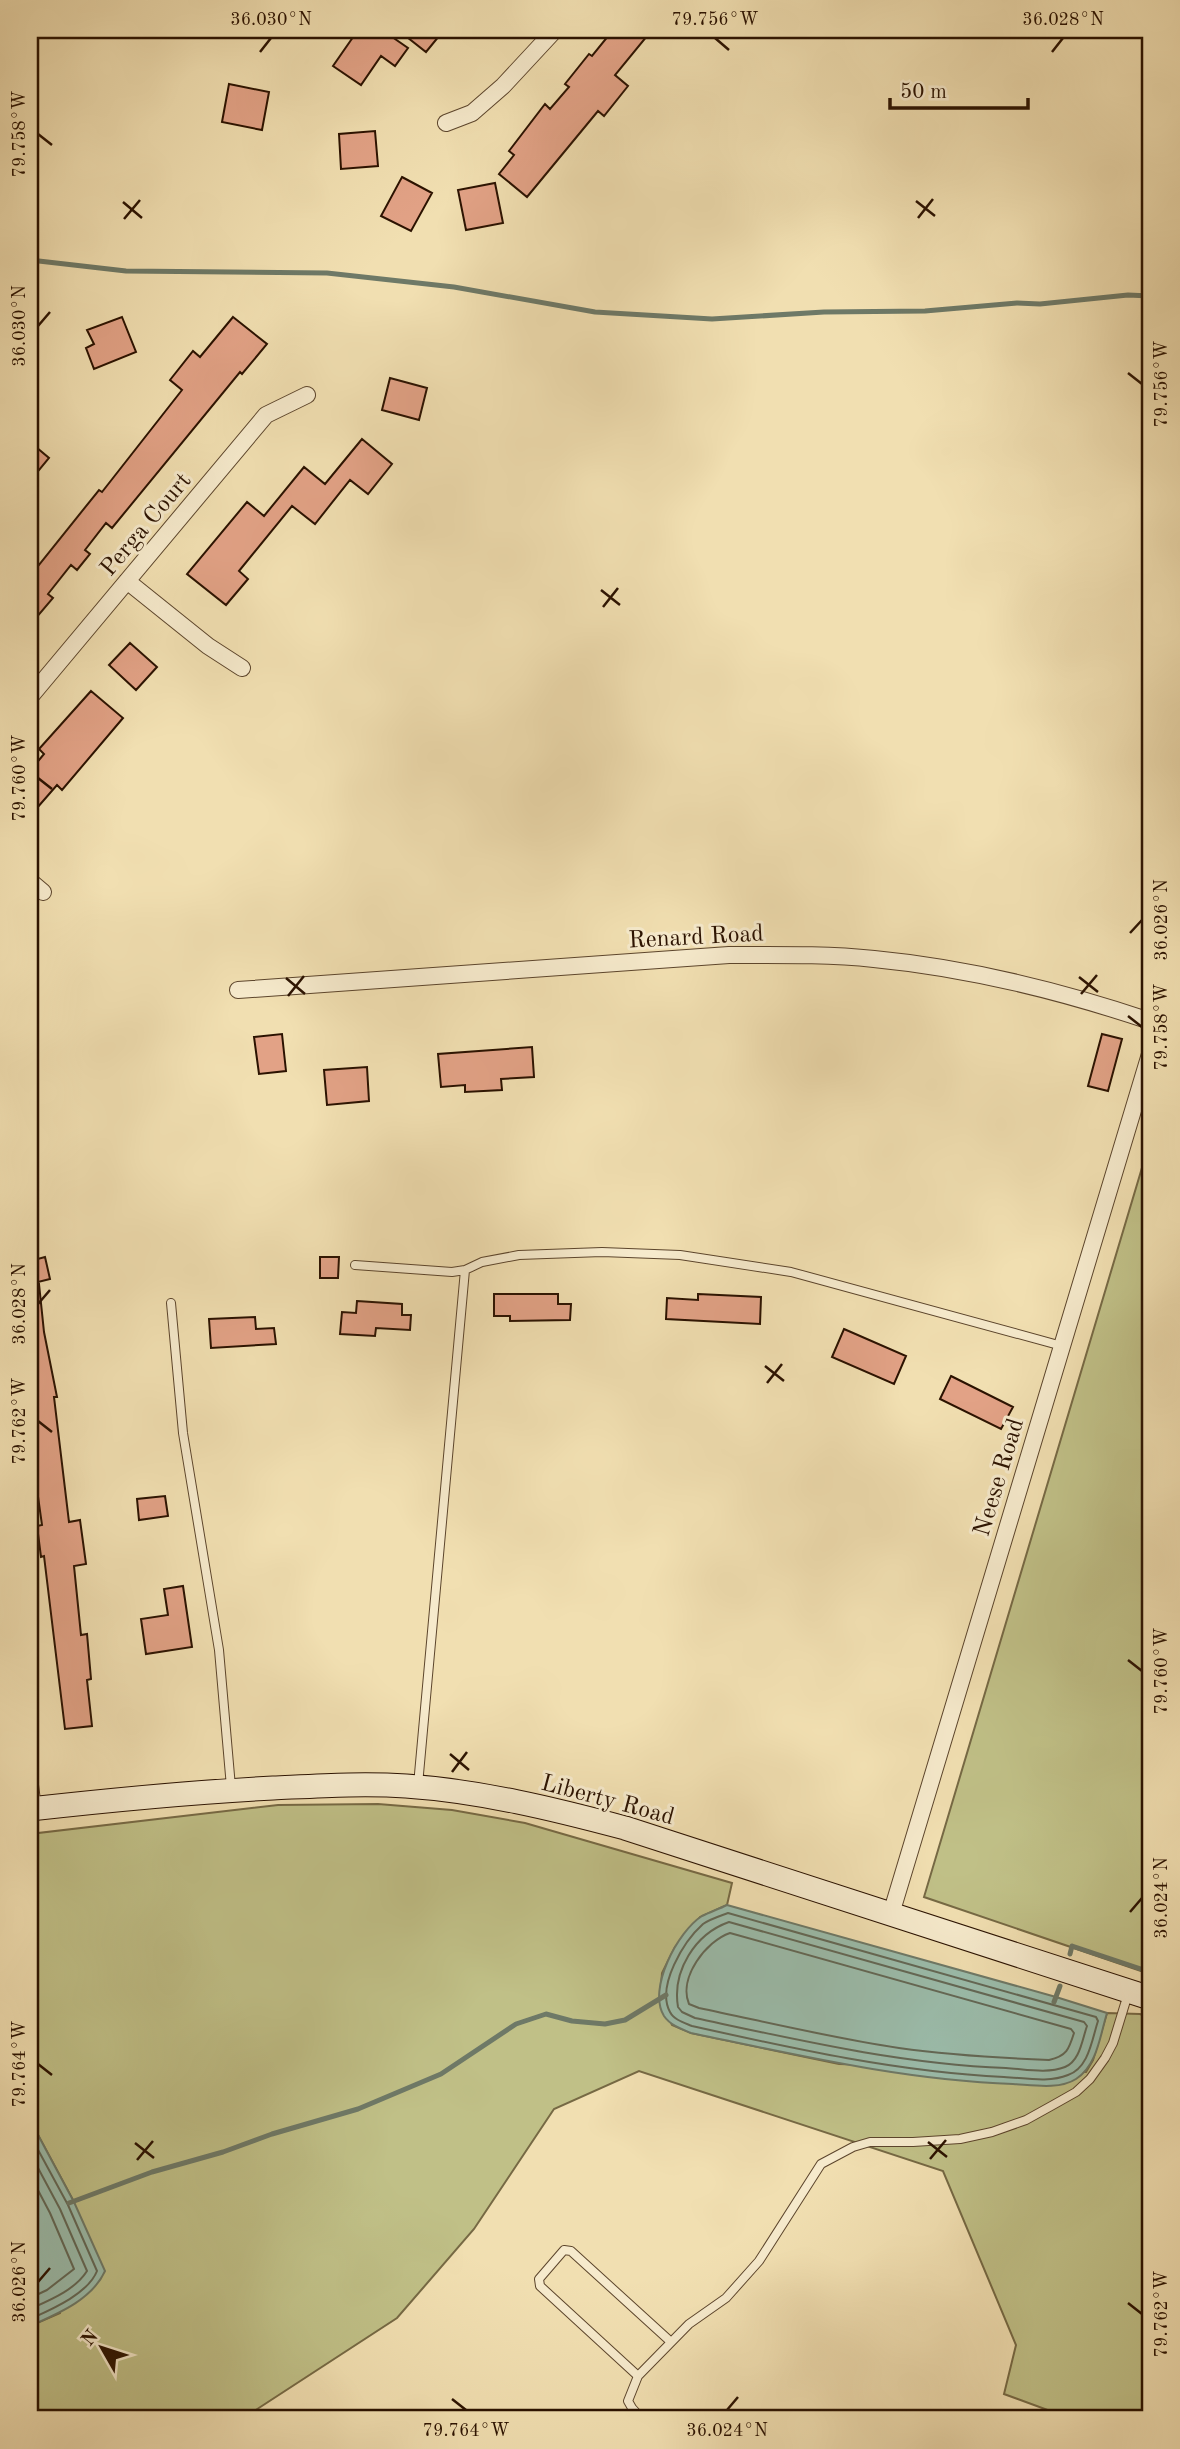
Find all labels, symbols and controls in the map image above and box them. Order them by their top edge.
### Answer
text: 36.030°N [230,11,312,29]
text: 79.756°W [672,11,758,29]
text: 36.028°N [1022,11,1104,29]
scale bar [890,66,1028,110]
text: 50 m [900,82,947,103]
text: 79.758°W [11,91,29,177]
text: 36.030°N [11,285,29,367]
text: 79.756°W [1153,341,1171,427]
street label: Perga Court [97,469,196,581]
text: 79.760°W [11,735,29,821]
text: 36.026°N [1153,879,1171,961]
street label: Renard Road [628,922,764,954]
text: 79.758°W [1153,984,1171,1070]
text: 36.028°N [11,1263,29,1345]
text: 79.762°W [11,1378,29,1464]
street label: Neese Road [971,1416,1029,1540]
text: 79.760°W [1153,1628,1171,1714]
street label: Liberty Road [538,1772,677,1830]
text: 36.024°N [1153,1857,1171,1939]
text: 79.764°W [11,2021,29,2107]
text: 36.026°N [11,2241,29,2323]
text: 79.762°W [1153,2271,1171,2357]
north arrow [66,2312,136,2382]
text: N [79,2327,103,2350]
text: 79.764°W [423,2422,509,2440]
text: 36.024°N [686,2422,768,2440]

